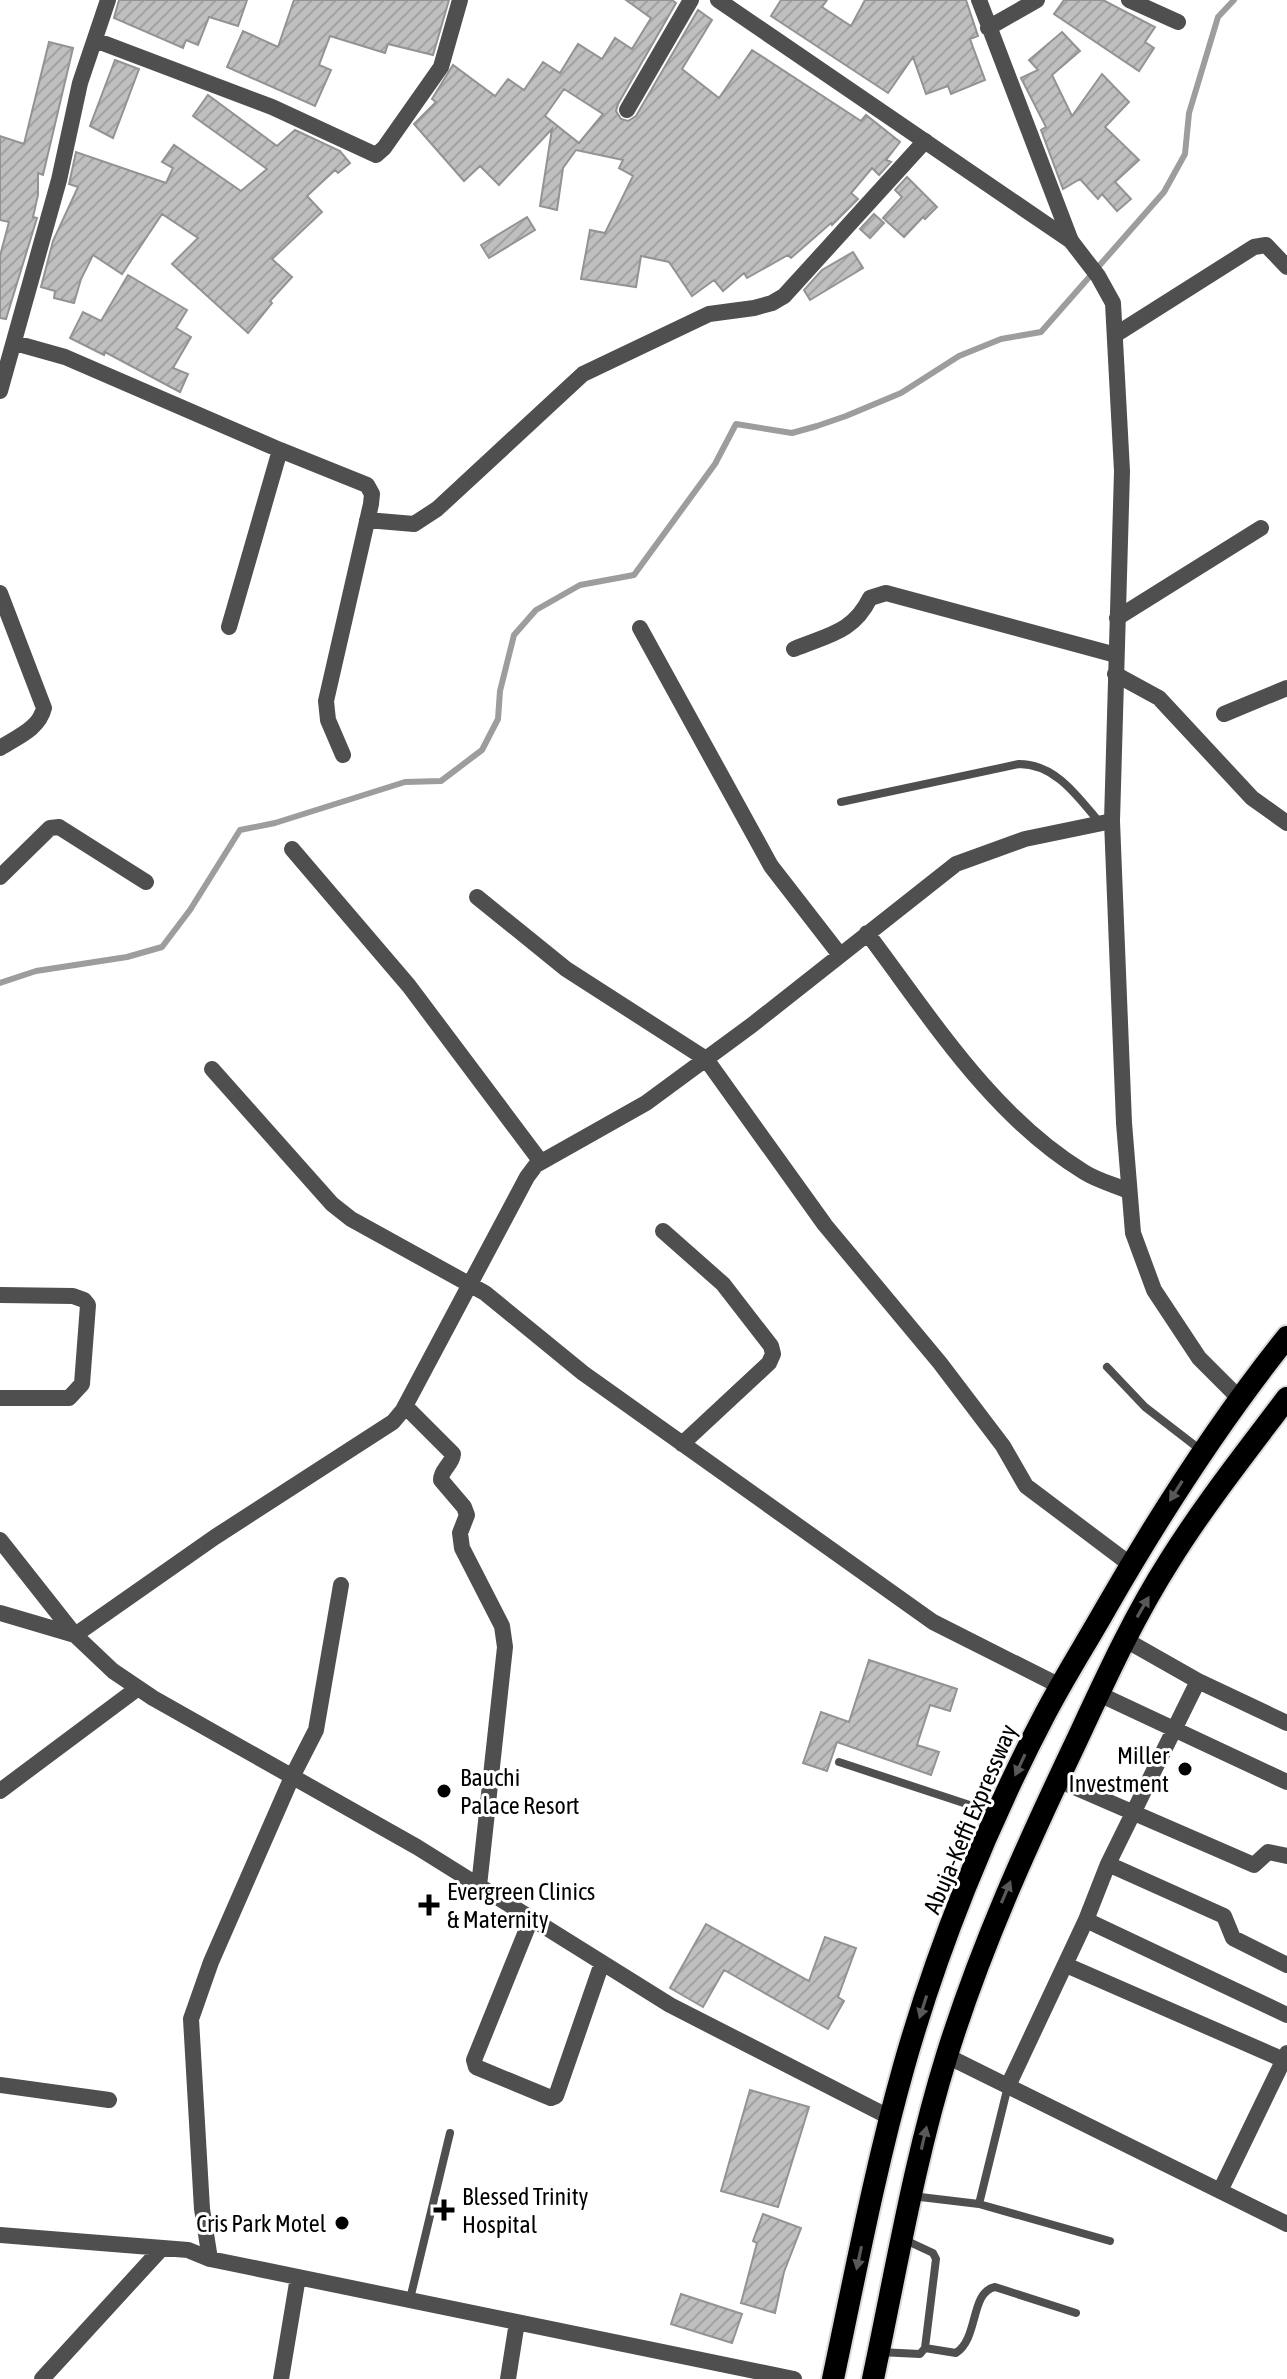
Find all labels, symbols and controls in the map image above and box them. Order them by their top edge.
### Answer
one-way arrow [1169,1480,1183,1502]
one-way arrow [1136,1596,1150,1618]
street label: Abuja-Keffi Expressway [918,1720,1022,1918]
place label: Miller Investment [1069,1742,1170,1797]
one-way arrow [1013,1754,1027,1777]
marker: Miller Investment [1176,1760,1194,1778]
place label: Bauchi Palace Resort [460,1764,580,1819]
marker: Bauchi Palace Resort [435,1782,453,1800]
place label: Evergreen Clinics & Maternity [447,1878,595,1933]
one-way arrow [999,1880,1012,1904]
marker: Evergreen Clinics & Maternity [418,1894,440,1916]
one-way arrow [916,1995,929,2019]
one-way arrow [918,2126,931,2151]
place label: Blessed Trinity Hospital [462,2183,589,2238]
marker: Blessed Trinity Hospital [433,2199,455,2221]
place label: Cris Park Motel [196,2210,327,2237]
marker: Cris Park Motel [333,2214,351,2232]
one-way arrow [852,2246,865,2271]

